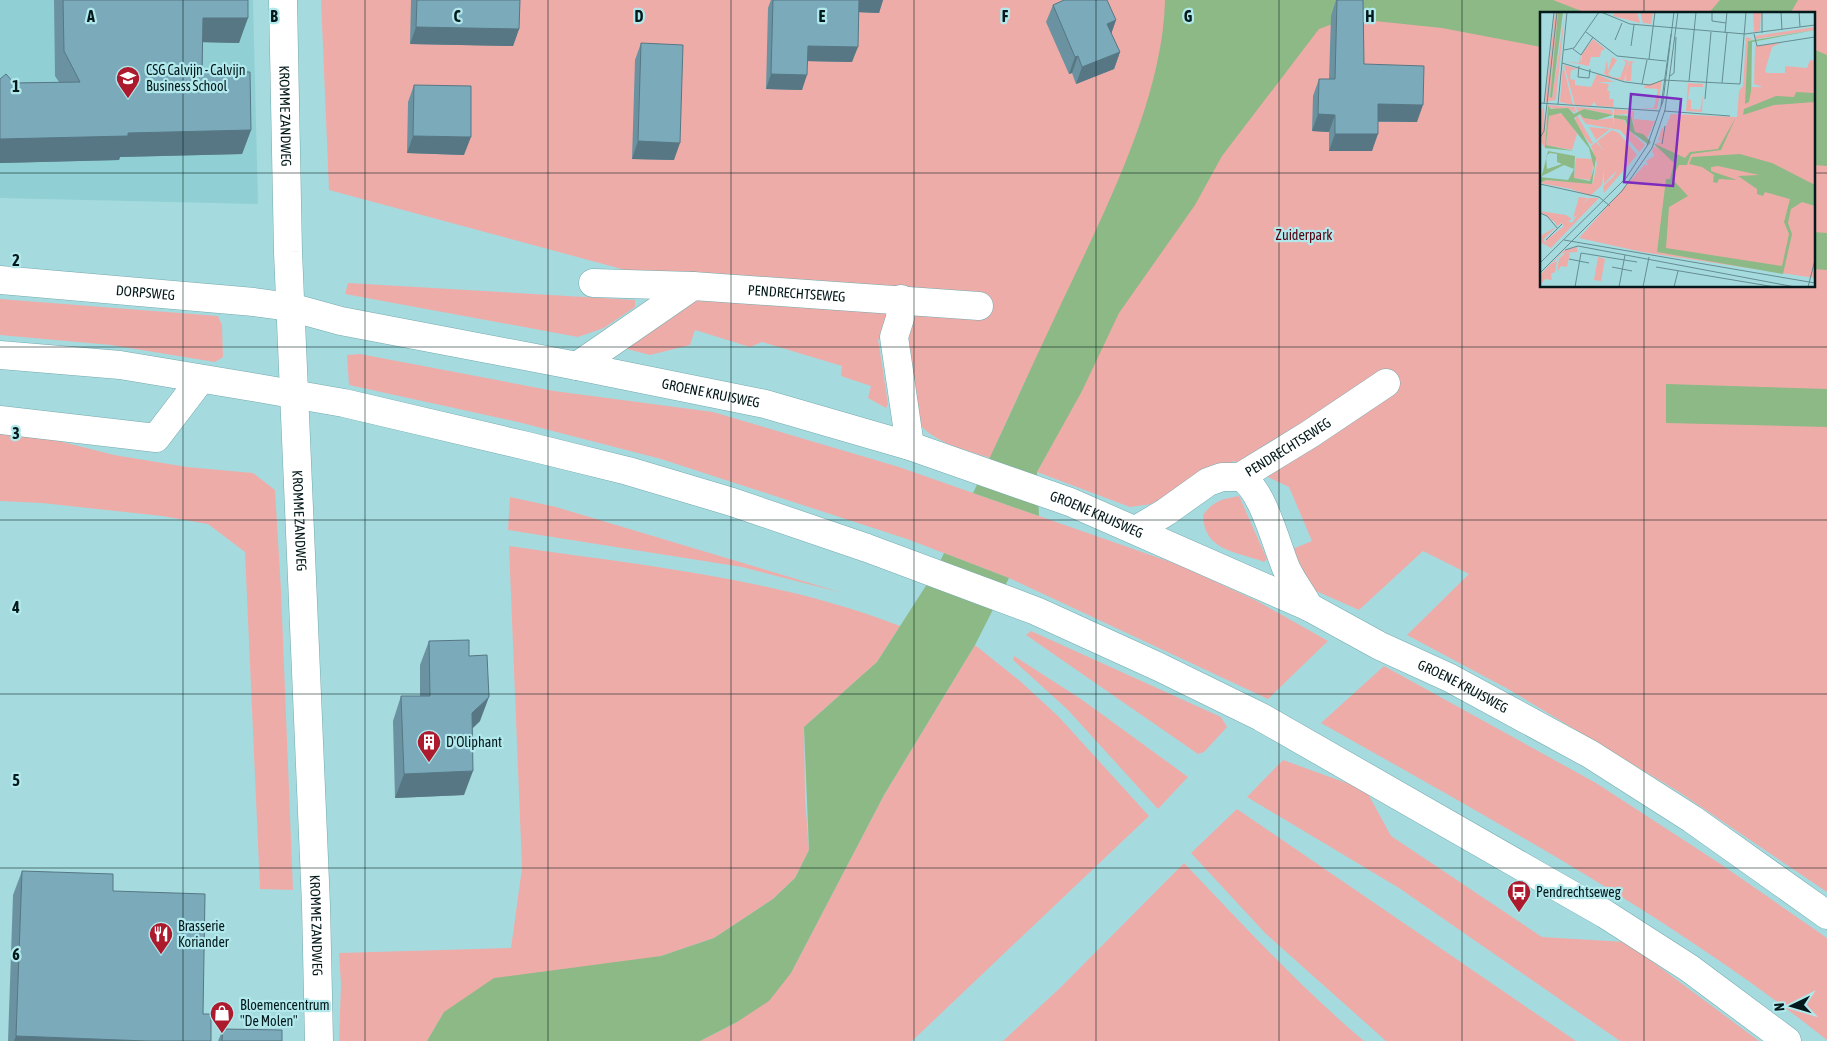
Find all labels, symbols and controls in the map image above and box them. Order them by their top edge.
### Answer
text: A [86,7,95,25]
text: B [270,7,278,25]
text: C [453,7,461,25]
text: D [635,7,644,25]
text: E [819,7,826,25]
text: F [1002,7,1009,25]
text: G [1184,7,1193,25]
text: H [1365,7,1375,25]
inset map [1540,12,1814,288]
place label: CSG Calvijn - Calvijn Business School [146,62,246,94]
school or university icon: CSG Calvijn - Calvijn Business School [115,65,141,99]
street label: KROMME ZANDWEG [276,65,294,167]
text: 1 [12,77,20,95]
park label: Zuiderpark [1276,227,1332,243]
text: 2 [12,251,20,269]
street label: DORPSWEG [115,282,176,303]
street label: PENDRECHTSEWEG [747,282,846,305]
street label: GROENE KRUISWEG [660,375,761,411]
street label: PENDRECHTSEWEG [1242,414,1334,480]
text: 3 [12,424,20,442]
street label: KROMME ZANDWEG [289,470,310,572]
street label: GROENE KRUISWEG [1048,488,1146,541]
text: 4 [11,598,20,616]
street label: GROENE KRUISWEG [1415,656,1511,716]
building icon: D'Oliphant [416,729,442,763]
place label: D'Oliphant [446,734,502,750]
text: 5 [12,771,20,789]
street label: KROMME ZANDWEG [307,874,326,976]
bus stop icon: Pendrechtseweg [1506,879,1532,913]
place label: Pendrechtseweg [1536,884,1621,900]
place label: Brasserie Koriander [178,918,230,950]
restaurant icon: Brasserie Koriander [148,921,174,955]
text: 6 [12,945,20,963]
north arrow [1767,981,1817,1031]
place label: Bloemencentrum "De Molen" [240,997,330,1029]
shop icon: Bloemencentrum "De Molen" [209,1000,235,1034]
text: N [1771,1002,1787,1012]

